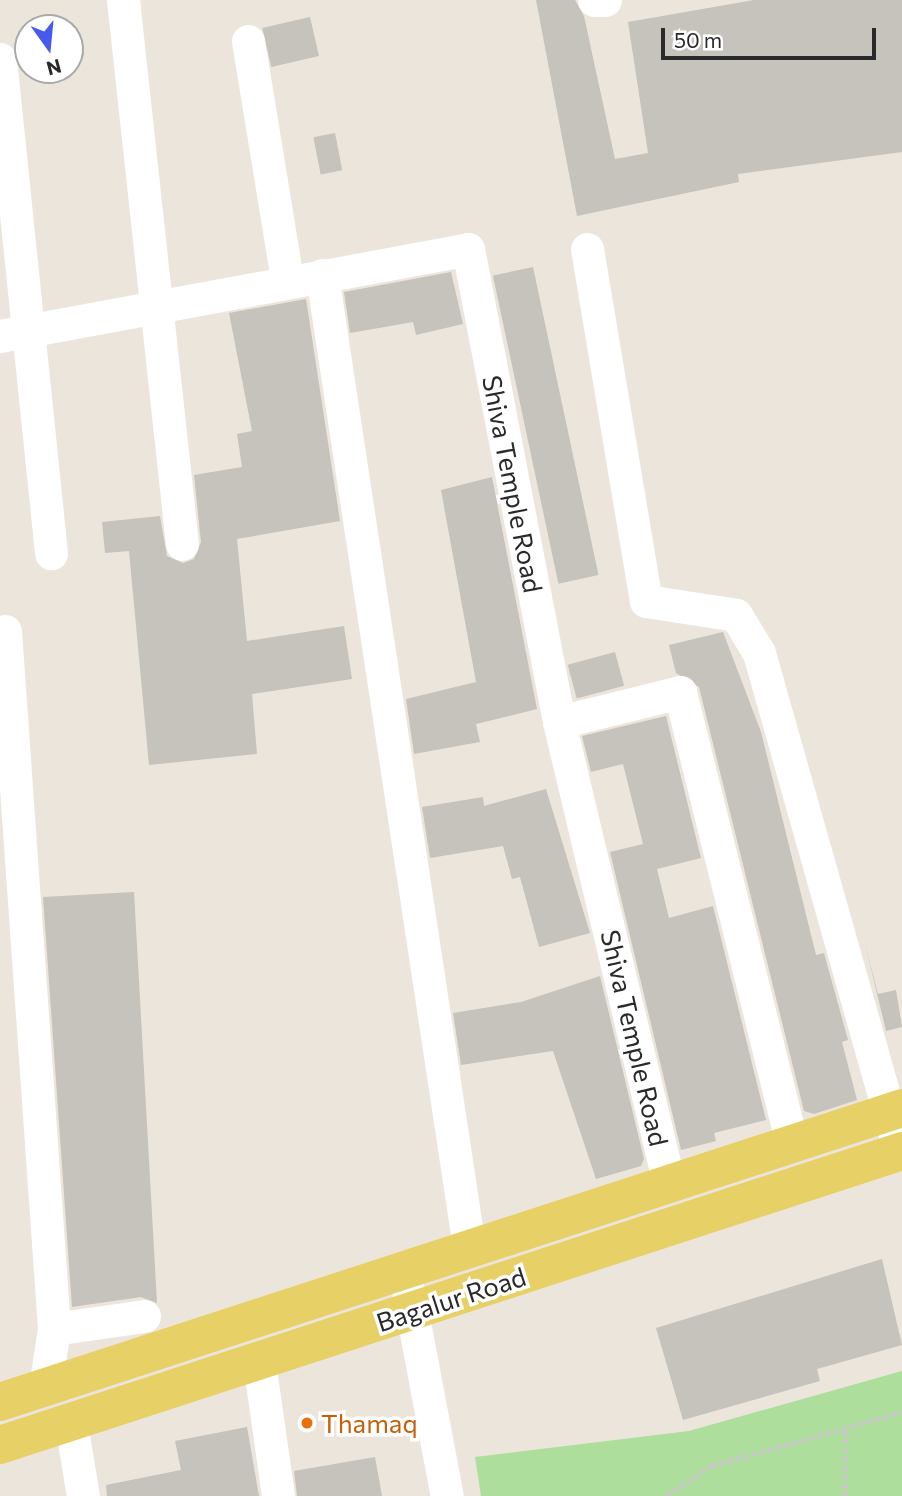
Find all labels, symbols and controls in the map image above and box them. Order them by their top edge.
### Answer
north arrow [14,14,84,84]
scale bar [664,14,879,58]
text: 50 m [674,27,722,52]
text: N [44,55,64,81]
street label: Shiva Temple Road [477,373,549,595]
street label: Shiva Temple Road [595,927,675,1149]
street label: Bagalur Road [372,1260,530,1338]
place label: Thamaq [321,1407,418,1439]
marker: Thamaq [299,1415,315,1431]

